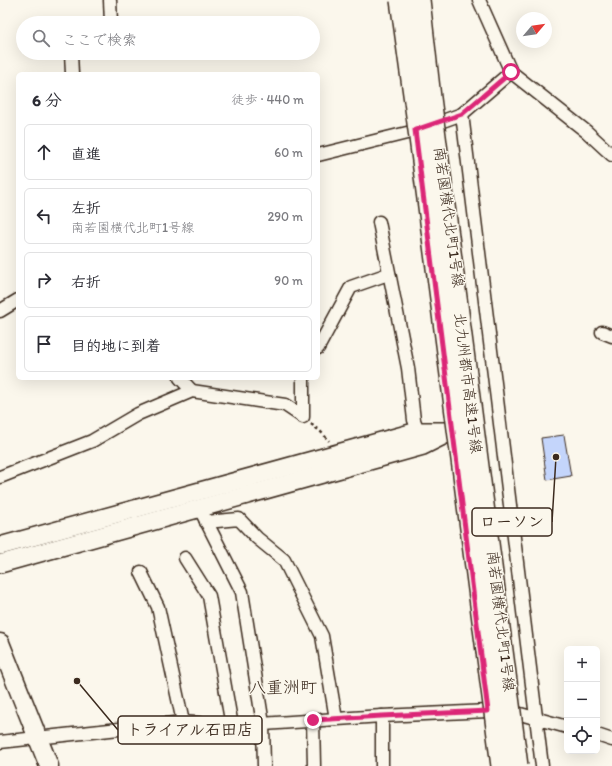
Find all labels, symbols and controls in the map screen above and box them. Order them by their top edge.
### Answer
north arrow [516,12,552,48]
search box [16,16,320,60]
icon: search [30,27,52,49]
text: ここで検索 [62,31,137,49]
route start [502,63,520,81]
text: 6 分 [32,90,62,110]
text: 徒歩 · 440 m [232,92,304,107]
icon: ahead [33,141,55,163]
text: 直進 [71,145,101,163]
text: 60 m [274,145,303,160]
street label: 南若園横代北町1号線 [430,145,468,289]
text: 左折 [71,199,101,217]
icon: left [33,205,55,227]
text: 290 m [267,209,303,224]
text: 南若園横代北町1号線 [71,220,194,235]
icon: right [33,269,55,291]
text: 右折 [71,273,101,291]
text: 90 m [274,273,303,288]
street label: 北九州都市高速1号線 [450,311,486,455]
icon: arrive [33,333,55,355]
text: 目的地に到着 [71,337,161,355]
callout: ローソン [472,508,552,536]
text: ローソン [480,512,544,531]
street label: 南若園横代北町1号線 [483,549,519,693]
map controls [564,646,600,754]
button: + [564,646,600,682]
district label: 八重洲町 [249,677,317,697]
button: − [564,682,600,718]
route end [304,711,322,729]
callout: トライアル石田店 [118,716,262,744]
button: locate [564,718,600,754]
text: トライアル石田店 [127,720,253,739]

